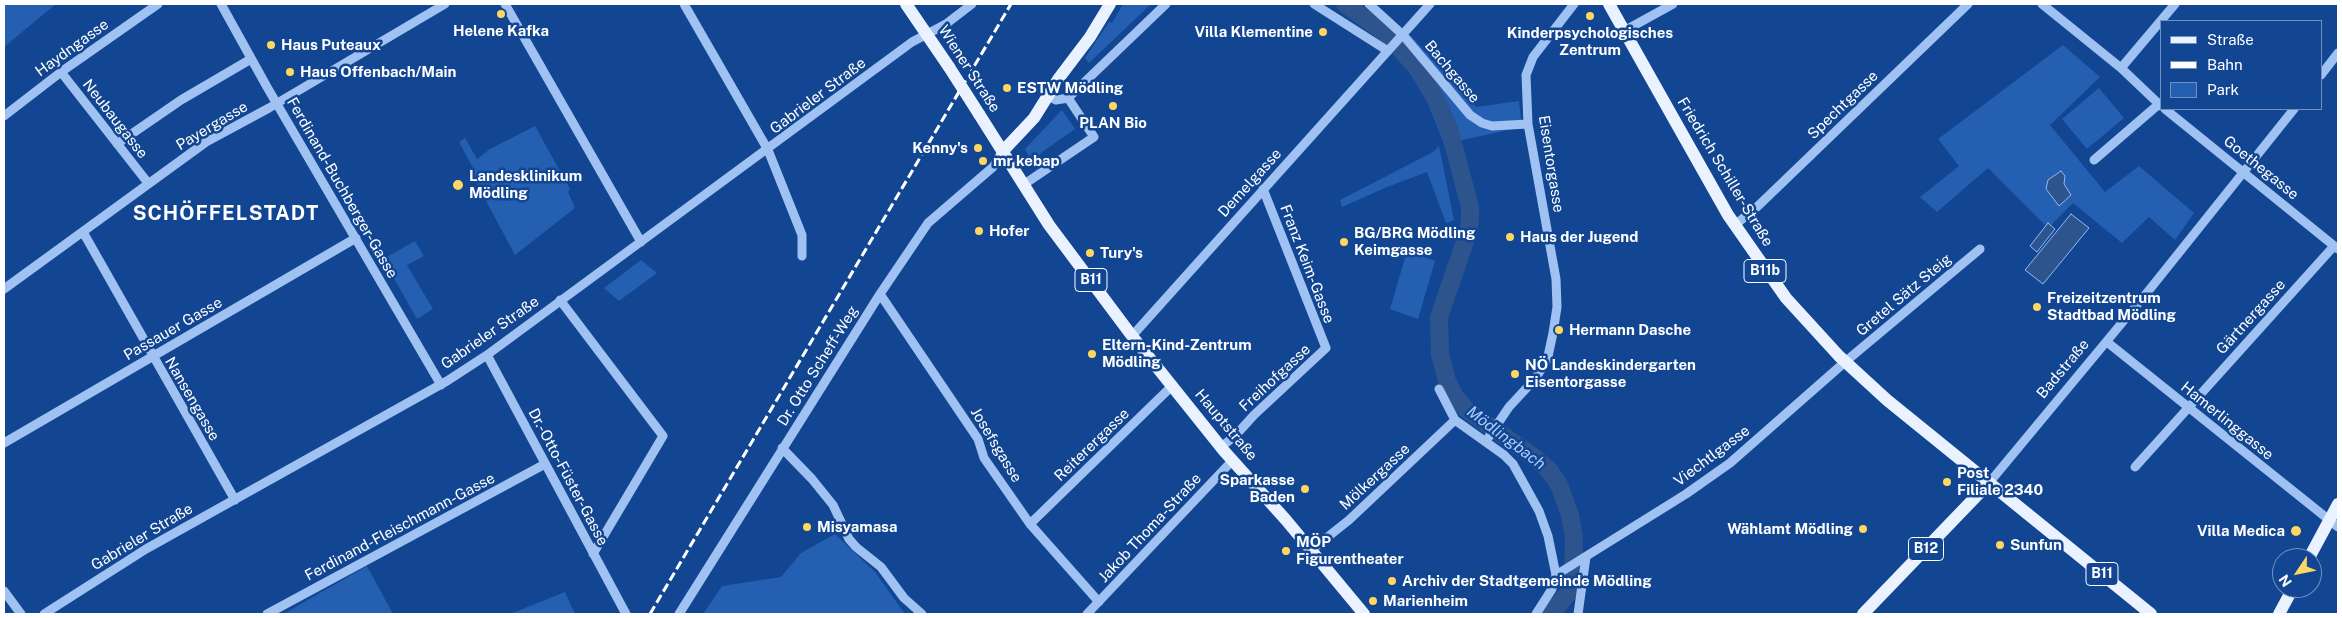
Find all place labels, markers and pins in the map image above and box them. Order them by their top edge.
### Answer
marker: Helene Kafka [495,8,507,20]
marker: Kinderpsychologisches Zentrum [1584,10,1596,22]
place label: Helene Kafka [453,22,549,40]
place label: Villa Klementine [1195,23,1313,41]
place label: Kinderpsychologisches Zentrum [1507,24,1673,59]
marker: Villa Klementine [1317,26,1329,38]
place label: Haus Puteaux [281,36,381,54]
marker: Haus Puteaux [265,39,277,51]
place label: Haus Offenbach/Main [300,63,456,81]
marker: Haus Offenbach/Main [284,66,296,78]
place label: ESTW Mödling [1017,79,1123,97]
marker: ESTW Mödling [1001,82,1013,94]
marker: PLAN Bio [1107,100,1119,112]
place label: PLAN Bio [1079,114,1147,132]
place label: Kenny's [912,139,968,157]
marker: Kenny's [972,142,984,154]
place label: mr kebap [993,152,1060,170]
marker: mr kebap [977,155,989,167]
place label: Landesklinikum Mödling [469,167,582,202]
marker: Landesklinikum Mödling [451,178,465,192]
place label: Hofer [989,222,1029,240]
place label: BG/BRG Mödling Keimgasse [1354,224,1475,259]
marker: Hofer [973,225,985,237]
place label: Haus der Jugend [1520,228,1638,246]
marker: Haus der Jugend [1504,231,1516,243]
marker: BG/BRG Mödling Keimgasse [1338,236,1350,248]
place label: Tury's [1100,244,1143,262]
marker: Tury's [1084,247,1096,259]
place label: Freizeitzentrum Stadtbad Mödling [2047,289,2176,324]
marker: Freizeitzentrum Stadtbad Mödling [2031,301,2043,313]
place label: Hermann Dasche [1569,321,1691,339]
marker: Hermann Dasche [1553,324,1565,336]
place label: Eltern-Kind-Zentrum Mödling [1102,336,1252,371]
marker: Eltern-Kind-Zentrum Mödling [1086,348,1098,360]
place label: NÖ Landeskindergarten Eisentorgasse [1525,356,1696,391]
marker: NÖ Landeskindergarten Eisentorgasse [1509,368,1521,380]
place label: Post Filiale 2340 [1957,464,2043,499]
place label: Sparkasse Baden [1220,471,1295,506]
marker: Post Filiale 2340 [1941,476,1953,488]
marker: Sparkasse Baden [1299,483,1311,495]
place label: Misyamasa [817,518,898,536]
place label: Wählamt Mödling [1727,520,1853,538]
marker: Misyamasa [801,521,813,533]
place label: Villa Medica [2197,522,2285,540]
marker: Wählamt Mödling [1857,523,1869,535]
marker: Villa Medica [2289,524,2303,538]
place label: MÖP Figurentheater [1296,533,1404,568]
place label: Sunfun [2010,536,2062,554]
marker: Sunfun [1994,539,2006,551]
marker: MÖP Figurentheater [1280,545,1292,557]
place label: Archiv der Stadtgemeinde Mödling [1402,572,1652,590]
marker: Archiv der Stadtgemeinde Mödling [1386,575,1398,587]
place label: Marienheim [1383,592,1468,610]
marker: Marienheim [1367,595,1379,607]

